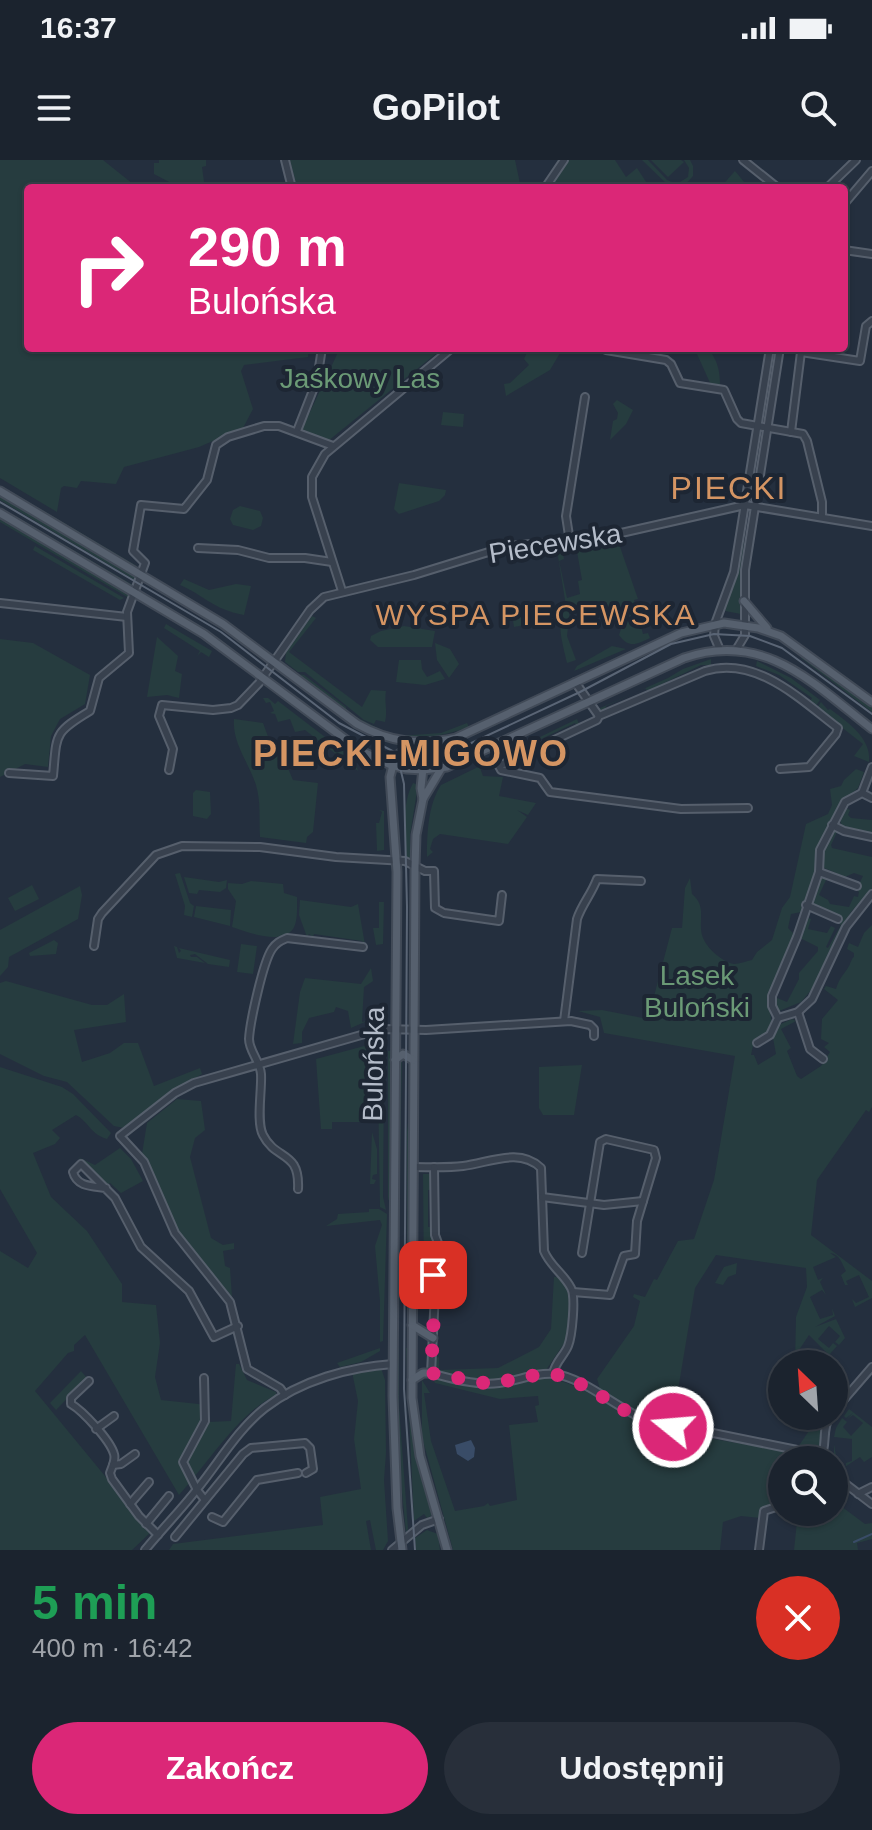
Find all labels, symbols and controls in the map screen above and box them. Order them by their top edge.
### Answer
text: 16:37 [40,11,117,44]
icon: menu [32,86,76,130]
icon: search [796,86,840,130]
text: GoPilot [372,87,500,128]
text: 290 m [188,215,347,278]
icon: right [56,216,160,320]
text: Bulońska [188,281,336,322]
park label: Jaśkowy Las [280,363,440,394]
district label: PIECKI [671,470,787,506]
street label: Piecewska [487,518,624,569]
district label: WYSPA PIECEWSKA [375,598,697,631]
district label: PIECKI-MIGOWO [253,733,569,774]
park label: Lasek Buloński [644,960,750,1023]
street label: Bulońska [357,1006,390,1122]
pin [399,1241,467,1309]
icon: arrive [411,1253,455,1297]
north arrow [768,1350,848,1430]
map controls [768,1350,848,1526]
position arrow [631,1385,715,1469]
button: search [768,1446,848,1526]
text: 5 min [32,1576,157,1629]
button: close [756,1576,840,1660]
text: 400 m · 16:42 [32,1633,192,1663]
button: Zakończ [32,1722,428,1814]
button: Udostępnij [444,1722,840,1814]

